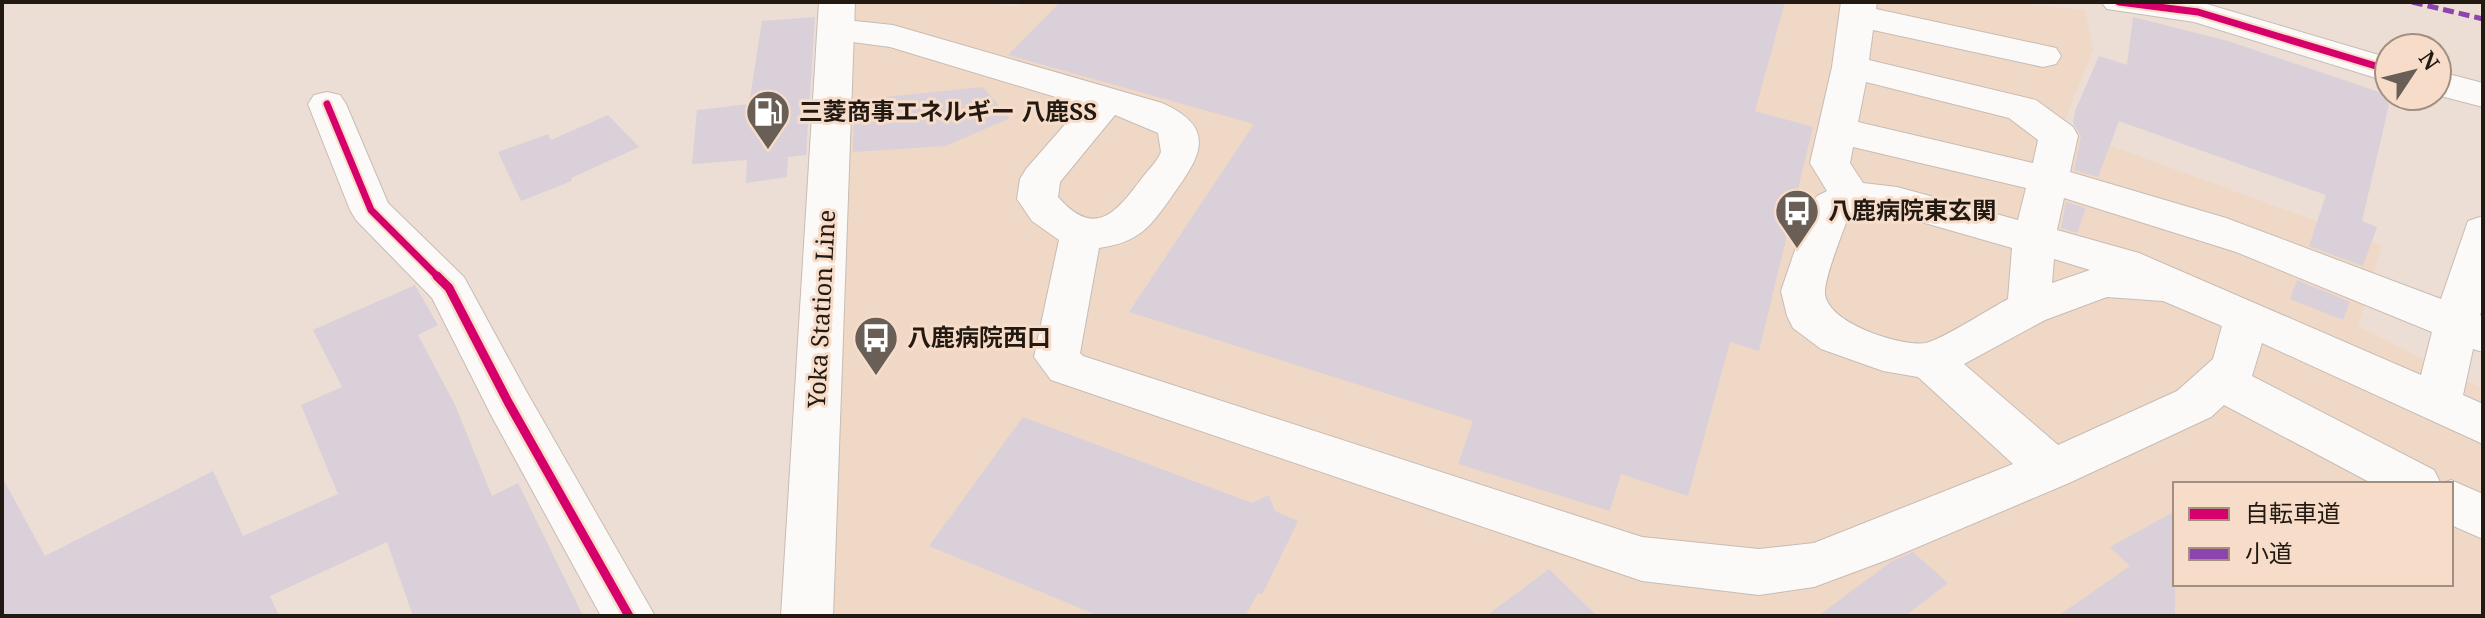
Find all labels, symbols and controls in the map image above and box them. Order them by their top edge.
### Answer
north arrow [2373,32,2453,112]
text: N [2413,44,2447,76]
fuel station icon: 三菱商事エネルギー 八鹿SS [744,88,792,151]
place label: 三菱商事エネルギー 八鹿SS [799,94,1097,127]
bus stop icon: 八鹿病院東玄関 [1773,187,1821,250]
place label: 八鹿病院東玄関 [1828,193,1996,226]
street label: Yoka Station Line [799,209,842,410]
bus stop icon: 八鹿病院西口 [852,314,900,377]
place label: 八鹿病院西口 [907,320,1051,353]
legend [2173,482,2453,586]
text: 自転車道 [2245,496,2341,529]
text: 小道 [2245,536,2293,569]

